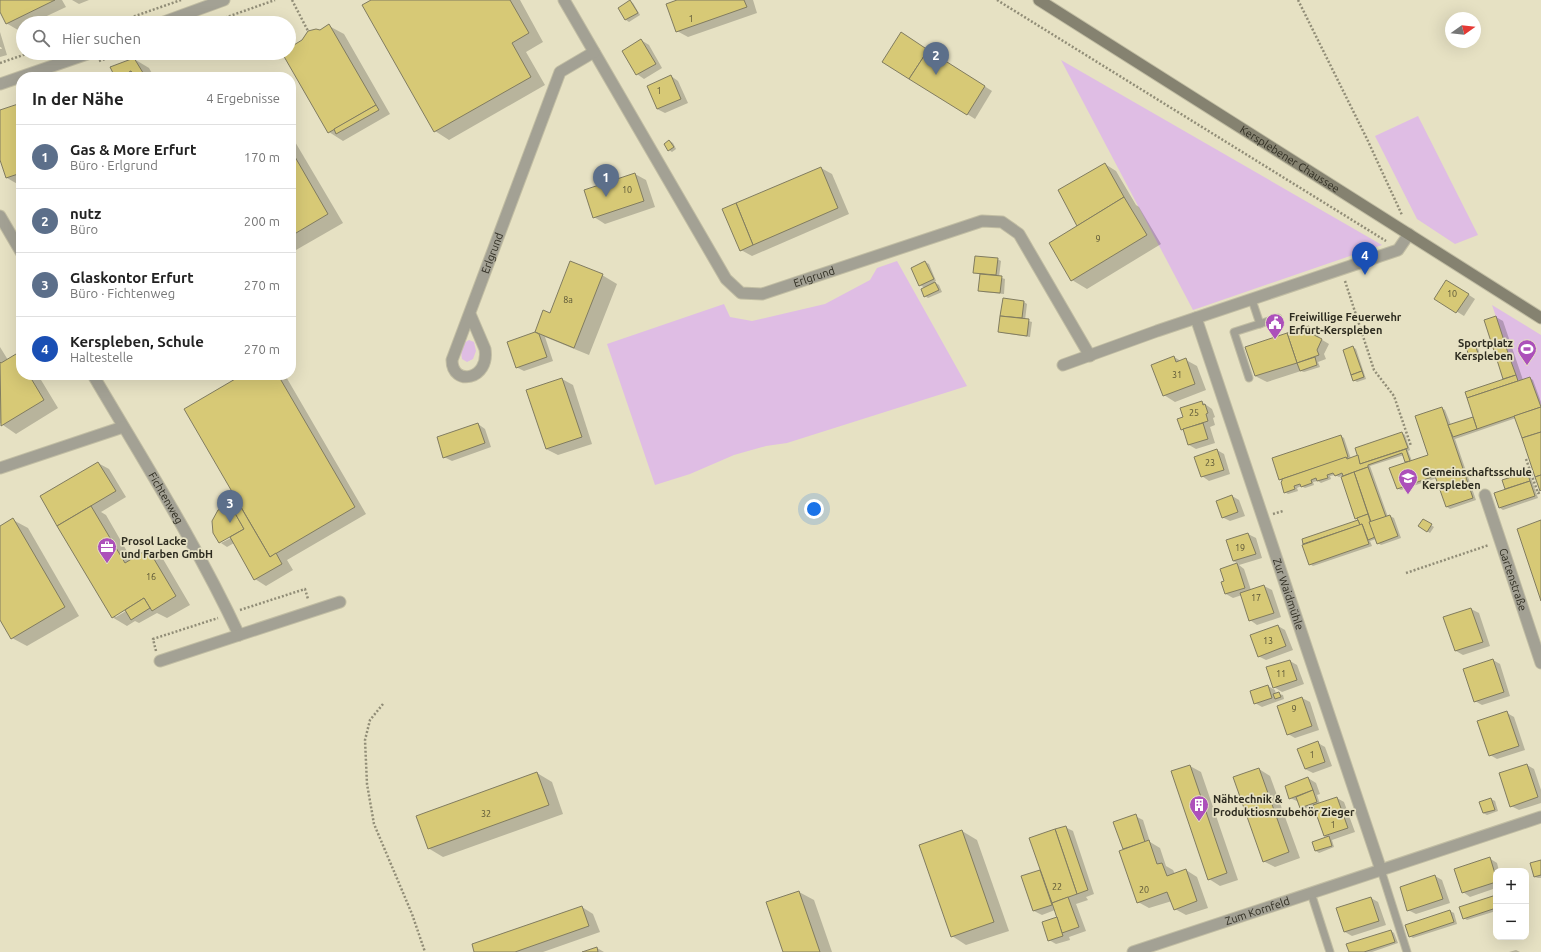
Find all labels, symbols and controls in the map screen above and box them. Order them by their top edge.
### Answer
north arrow [1445,12,1481,48]
house number: 1 [688,14,694,24]
search box [16,16,296,60]
icon: search [30,27,52,49]
text: Hier suchen [62,30,141,47]
pin: 2 [923,42,949,75]
house number: 1 [656,86,662,96]
text: In der Nähe [32,89,124,108]
text: 4 Ergebnisse [206,91,280,105]
street label: Kersplebener Chaussee [1238,123,1342,195]
text: Gas & More Erfurt [70,141,196,158]
text: 1 [41,150,49,164]
text: 170 m [244,150,280,164]
text: Büro · Erlgrund [70,158,158,172]
pin: 1 [593,164,619,197]
house number: 10 [622,185,632,195]
text: nutz [70,205,101,222]
text: 2 [41,214,49,228]
text: 200 m [244,214,280,228]
text: Büro [70,222,98,236]
street label: Erlgrund [479,231,505,275]
house number: 9 [1095,234,1101,244]
pin: 4 [1352,242,1378,275]
street label: Erlgrund [792,264,836,289]
text: Glaskontor Erfurt [70,269,194,286]
text: 3 [41,278,49,292]
text: 270 m [244,278,280,292]
text: Büro · Fichtenweg [70,286,175,300]
house number: 10 [1447,289,1457,299]
house number: 8a [563,295,573,305]
place label: Freiwillige Feuerwehr Erfurt-Kerspleben [1289,311,1402,336]
public building icon: Freiwillige Feuerwehr Erfurt-Kerspleben [1264,312,1286,340]
text: Kerspleben, Schule [70,333,204,350]
place label: Sportplatz Kerspleben [1454,337,1514,362]
sports icon: Sportplatz Kerspleben [1516,338,1538,366]
text: 4 [41,342,49,356]
text: 270 m [244,342,280,356]
text: Haltestelle [70,350,133,364]
house number: 31 [1172,370,1182,380]
house number: 25 [1189,408,1199,418]
house number: 23 [1205,458,1215,468]
place label: Gemeinschaftsschule Kerspleben [1422,466,1532,491]
school or university icon: Gemeinschaftsschule Kerspleben [1397,467,1419,495]
street label: Fichtenweg [146,470,186,526]
pin: 3 [217,490,243,523]
your location [804,499,824,519]
place label: Prosol Lacke und Farben GmbH [121,535,213,560]
office icon: Prosol Lacke und Farben GmbH [96,536,118,564]
house number: 19 [1235,543,1245,553]
street label: Gartenstraße [1497,546,1529,612]
street label: Zur Waidmühle [1271,556,1306,631]
house number: 16 [146,572,156,582]
house number: 17 [1251,593,1261,603]
house number: 13 [1263,636,1273,646]
house number: 11 [1276,669,1286,679]
house number: 9 [1291,704,1297,714]
house number: 1 [1309,750,1315,760]
place label: Nähtechnik & Produktiosnzubehör Zieger [1213,793,1355,818]
building icon: Nähtechnik & Produktiosnzubehör Zieger [1188,794,1210,822]
house number: 32 [481,809,491,819]
house number: 1 [1330,820,1336,830]
map controls [1493,868,1529,940]
button: + [1493,868,1529,904]
house number: 22 [1052,882,1062,892]
house number: 20 [1139,885,1149,895]
street label: Zum Kornfeld [1223,895,1291,927]
button: − [1493,904,1529,940]

